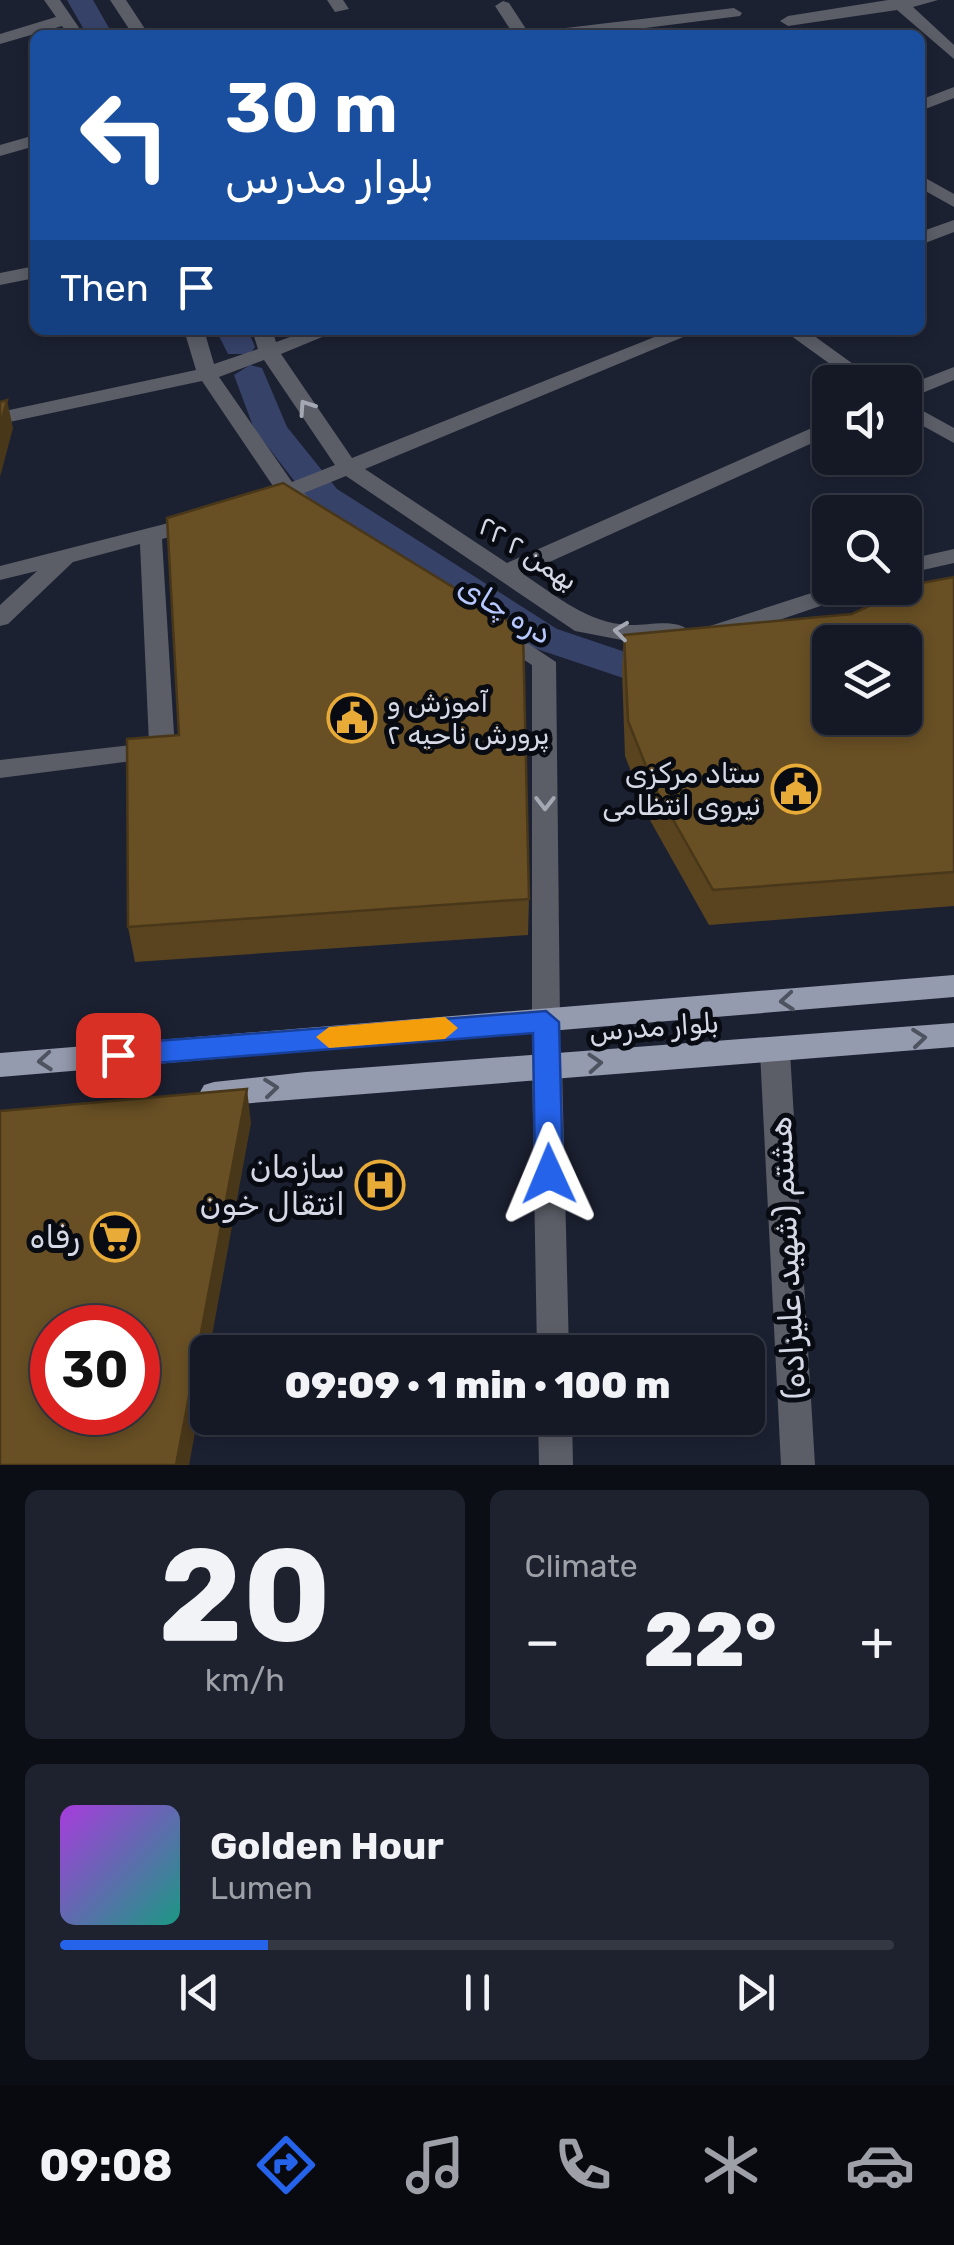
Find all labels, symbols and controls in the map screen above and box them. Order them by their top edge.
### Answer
text: 30 m [225,67,398,150]
icon: left [60,70,190,200]
text: بلوار مدرس [225,151,434,204]
icon: arrive [169,260,224,315]
text: Then [60,265,149,311]
map controls [812,365,922,735]
button: sound [812,365,922,475]
one-way arrow [300,400,318,419]
button: search [812,495,922,605]
street label: ۲۲ بهمن ۲ [472,509,584,597]
water label: دره چای [452,568,558,652]
one-way arrow [613,621,629,642]
button: layers [812,625,922,735]
place label: آموزش و پرورش ناحیه ۲ [387,686,549,753]
public building icon: آموزش و پرورش ناحیه ۲ [326,692,378,744]
place label: ستاد مرکزی نیروی انتظامی [602,757,761,822]
public building icon: ستاد مرکزی نیروی انتظامی [770,763,822,815]
one-way arrow [534,796,556,811]
one-way arrow [779,989,795,1011]
street label: بلوار مدرس [588,1006,720,1048]
pin [76,1013,161,1098]
icon: arrive [91,1028,146,1083]
one-way arrow [911,1028,927,1049]
one-way arrow [36,1049,52,1071]
one-way arrow [587,1053,603,1074]
one-way arrow [263,1078,279,1099]
street label: هشتم (شهید علیزاده) [761,1116,815,1400]
position arrow [497,1122,601,1226]
place label: سازمان انتقال خون [199,1148,345,1223]
hospital icon: سازمان انتقال خون [354,1159,406,1211]
supermarket icon: رفاه [89,1211,141,1263]
place label: رفاه [29,1218,80,1256]
speed limit sign: 30 [30,1305,160,1435]
text: 09:09 · 1 min · 100 m [285,1362,670,1408]
text: 20 [158,1518,331,1673]
text: Climate [525,1547,638,1585]
text: 22° [643,1596,777,1685]
text: − [525,1609,560,1674]
text: + [860,1609,894,1674]
text: km/h [205,1661,285,1699]
text: Golden Hour [210,1823,444,1869]
text: Lumen [210,1869,313,1907]
icon: previous [172,1965,227,2020]
icon: pause [450,1965,505,2020]
icon: next [728,1965,783,2020]
icon: directions [251,2130,321,2200]
icon: music [400,2130,470,2200]
icon: phone [548,2130,618,2200]
icon: climate [696,2130,766,2200]
icon: car [845,2130,915,2200]
text: 09:08 [39,2139,173,2192]

